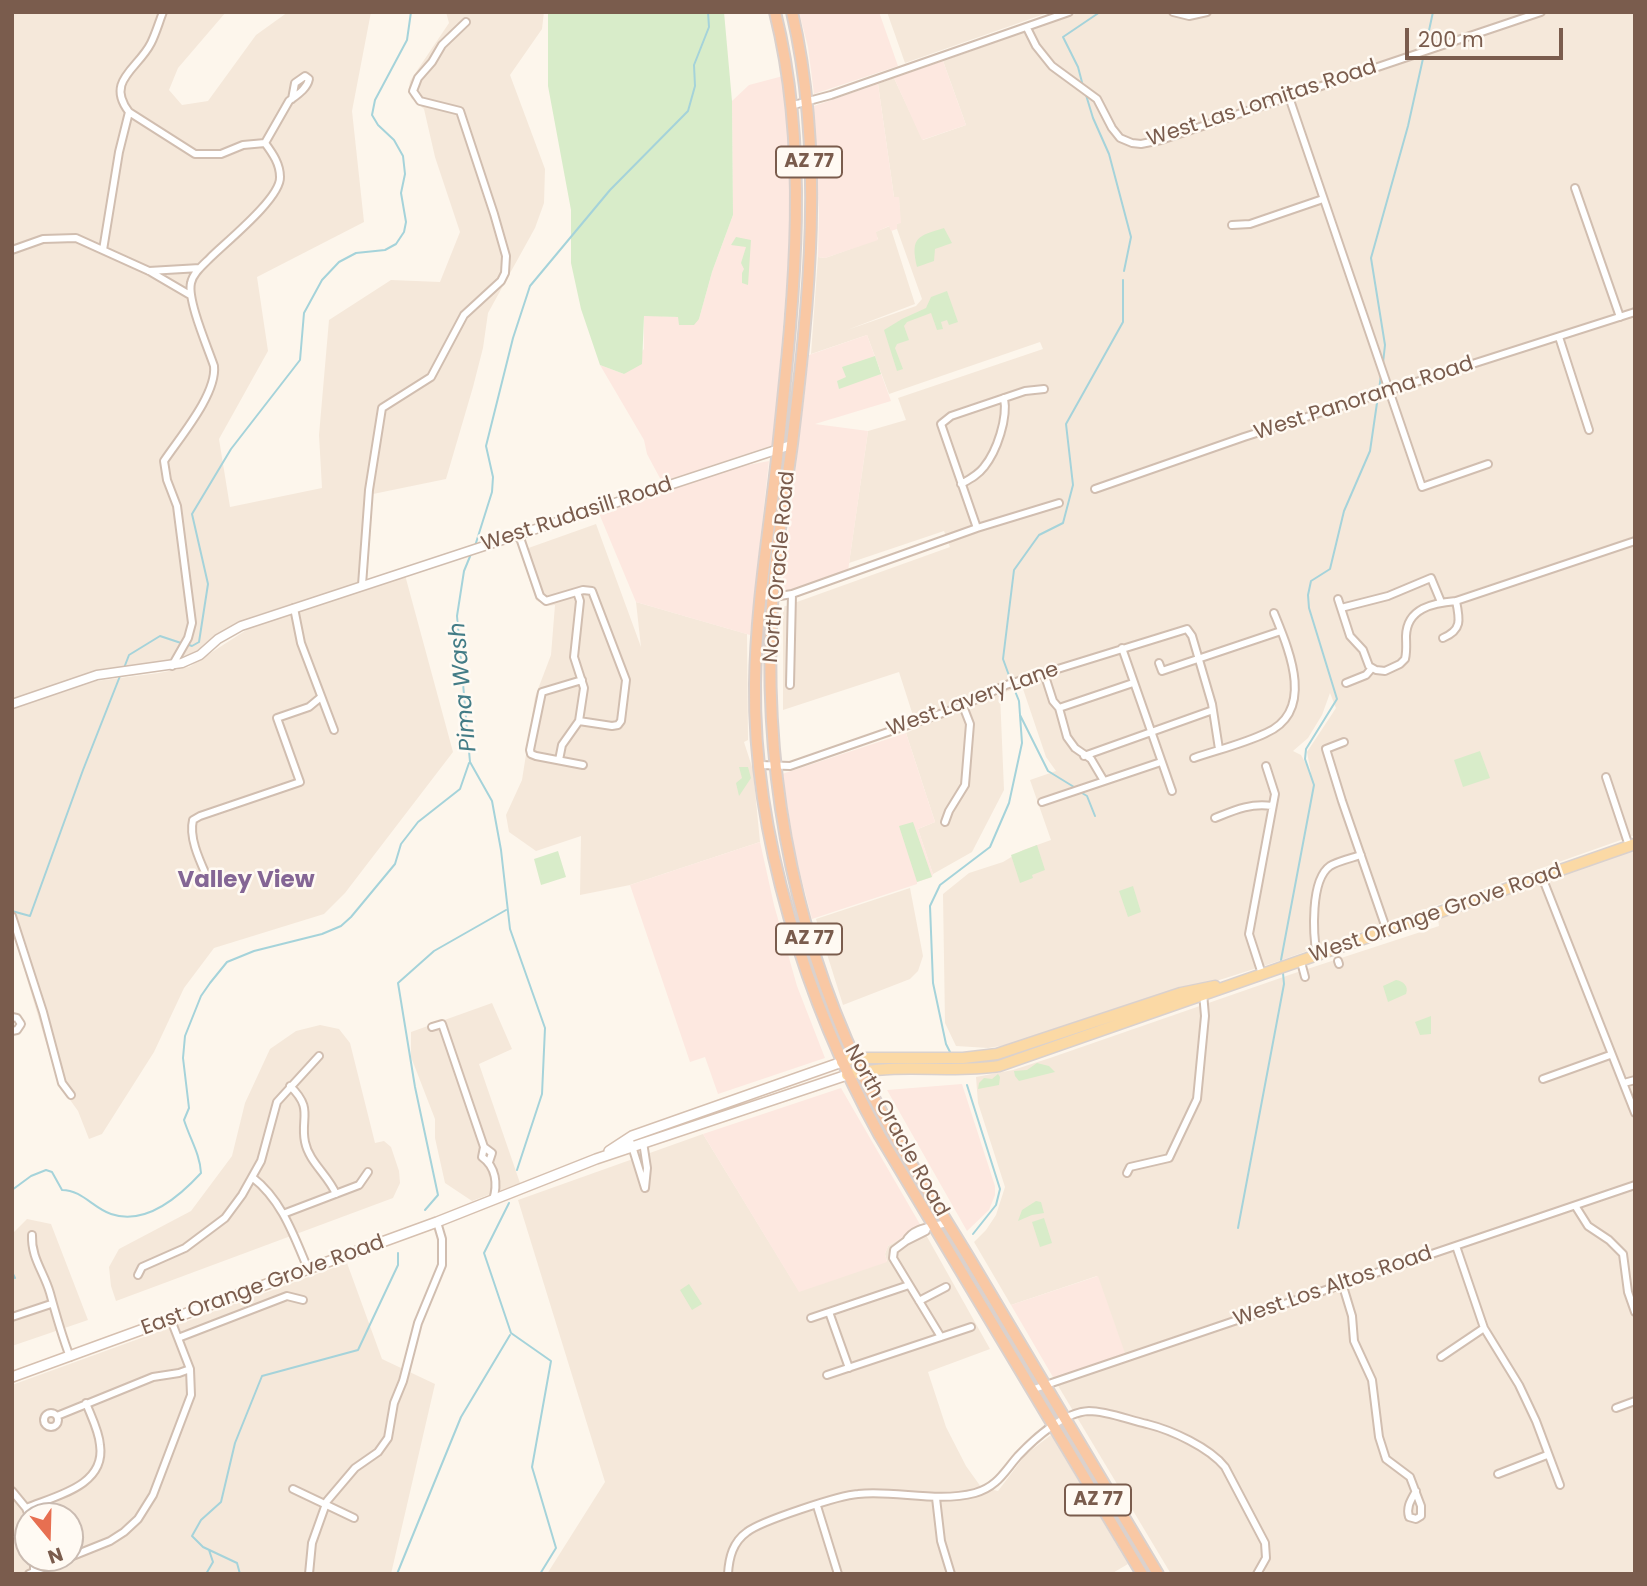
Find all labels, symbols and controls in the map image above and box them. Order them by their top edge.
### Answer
scale bar [1409,14,1566,58]
text: 200 m [1418,25,1484,54]
street label: West Las Lomitas Road [1144,55,1380,153]
road number: AZ 77 [776,146,842,178]
street label: West Panorama Road [1251,352,1477,446]
street label: North Oracle Road [759,470,801,664]
street label: West Rudasill Road [478,472,676,558]
water label: Pima Wash [445,621,483,753]
street label: West Lavery Lane [884,657,1062,743]
street label: West Orange Grove Road [1307,859,1565,969]
district label: Valley View [177,867,315,895]
road number: AZ 77 [776,923,842,954]
street label: North Oracle Road [838,1041,954,1221]
street label: East Orange Grove Road [138,1230,388,1342]
street label: West Los Altos Road [1230,1241,1436,1333]
road number: AZ 77 [1065,1484,1131,1516]
north arrow [14,1502,84,1572]
text: N [44,1540,67,1571]

